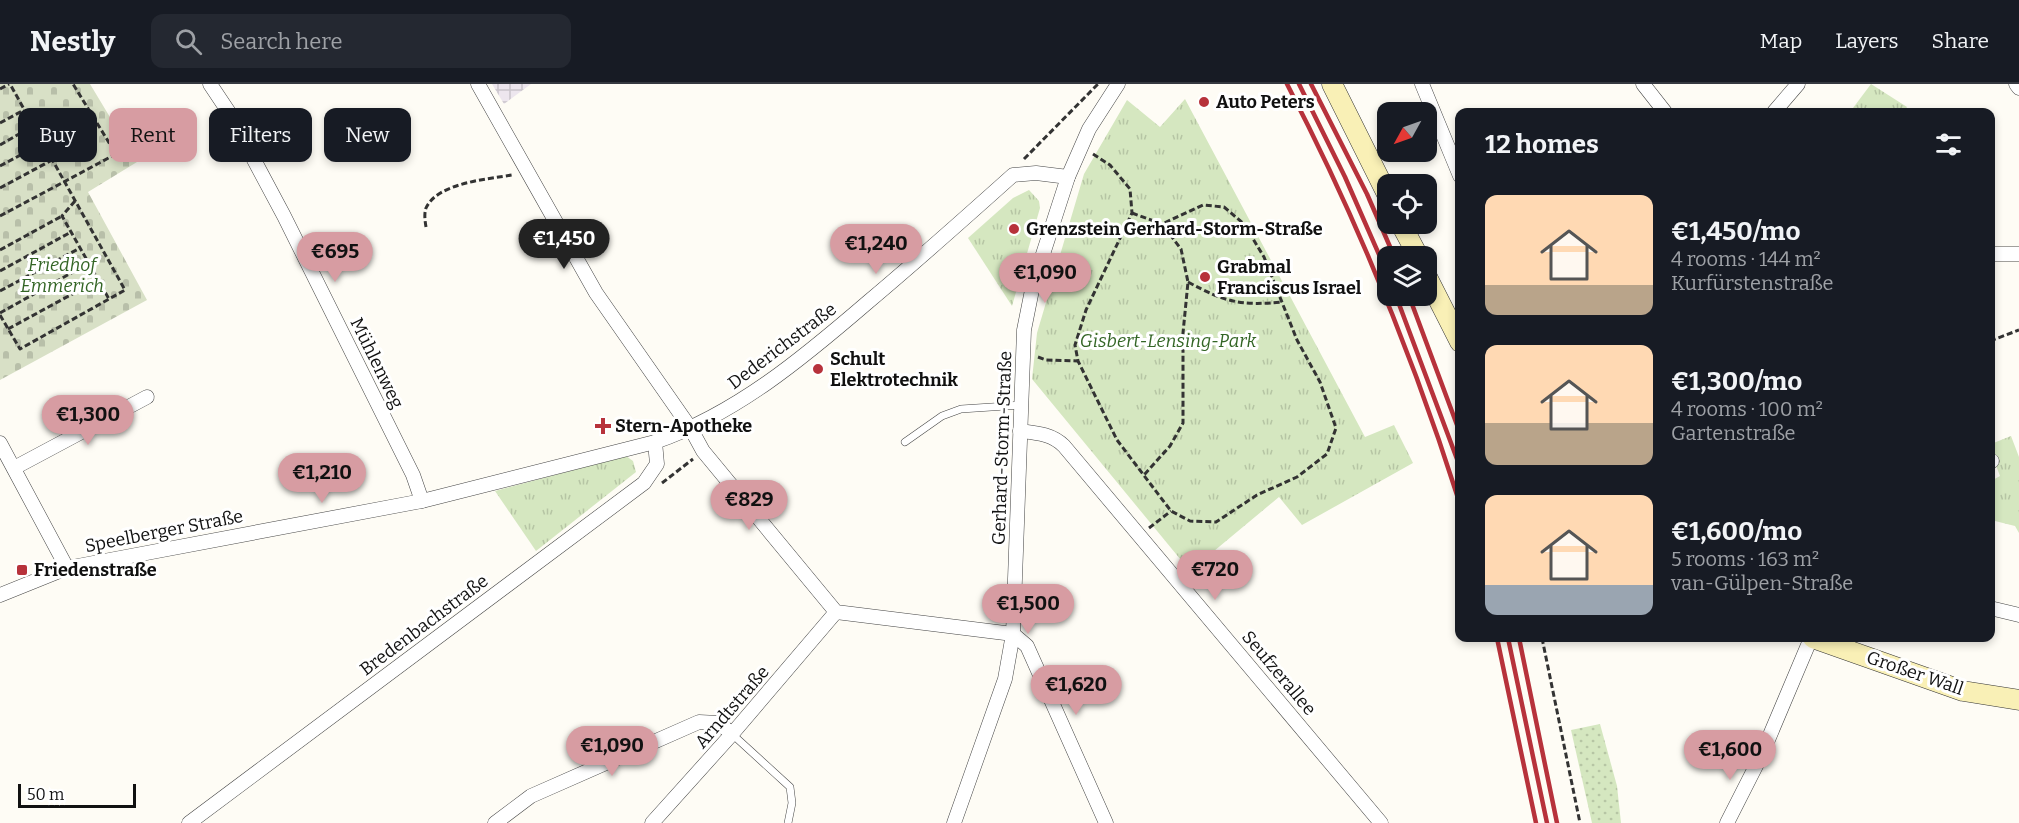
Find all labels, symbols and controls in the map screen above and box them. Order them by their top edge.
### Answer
search box [151,14,571,68]
text: Nestly [30,25,115,58]
icon: search [172,25,205,58]
text: Search here [220,28,342,55]
text: Map [1760,28,1802,54]
text: Layers [1835,28,1899,54]
text: Share [1932,28,1989,54]
place label: Auto Peters [1216,91,1315,113]
marker: Auto Peters [1197,95,1211,109]
north arrow [1377,102,1437,162]
map controls [1377,102,1437,306]
chip: Buy [18,108,97,162]
chip: Rent [109,108,197,162]
chip: Filters [209,108,312,162]
chip: New [324,108,411,162]
icon: filters [1932,128,1965,161]
text: 12 homes [1485,129,1599,160]
button: locate [1377,174,1437,234]
text: €1,450/mo [1671,216,1800,247]
place label: Grenzstein Gerhard-Storm-Straße [1026,218,1323,240]
pin: €1,450 [515,219,613,270]
icon: home [1533,219,1605,291]
marker: Grenzstein Gerhard-Storm-Straße [1007,222,1021,236]
pin: €1,240 [827,224,925,275]
text: €1,450 [533,226,595,250]
text: €1,240 [844,231,908,255]
pin: €695 [299,232,371,283]
text: €695 [311,239,359,263]
button: layers [1377,246,1437,306]
text: 4 rooms · 144 m² [1671,247,1821,271]
pin: €1,090 [996,253,1094,304]
park label: Friedhof Emmerich [20,254,104,297]
place label: Grabmal Franciscus Israel [1217,256,1362,299]
text: €1,090 [1013,260,1077,284]
marker: Grabmal Franciscus Israel [1198,270,1212,284]
text: Kurfürstenstraße [1671,271,1833,295]
street label: Dederichstraße [723,298,841,394]
street label: Mühlenweg [346,314,408,412]
park label: Gisbert-Lensing-Park [1080,330,1256,352]
place label: Schult Elektrotechnik [830,348,958,391]
street label: Gerhard-Storm-Straße [988,351,1016,545]
marker: Schult Elektrotechnik [811,362,825,376]
text: €1,300/mo [1671,366,1802,397]
icon: home [1533,369,1605,441]
pin: €1,300 [39,395,137,446]
text: 4 rooms · 100 m² [1671,397,1823,421]
text: €1,300 [56,402,120,426]
place label: Stern-Apotheke [615,415,752,437]
marker: Stern-Apotheke [596,419,610,433]
text: Gartenstraße [1671,421,1796,445]
pin: €1,210 [273,453,371,504]
text: €1,210 [292,460,352,484]
pin: €829 [713,480,785,531]
text: €829 [725,487,773,511]
street label: Speelberger Straße [83,505,245,557]
text: €1,600/mo [1671,516,1802,547]
icon: home [1533,519,1605,591]
text: 5 rooms · 163 m² [1671,547,1819,571]
pin: €720 [1179,550,1251,601]
text: €720 [1191,557,1239,581]
place label: Friedenstraße [34,559,157,581]
marker: Friedenstraße [15,563,29,577]
street label: Bredenbachstraße [356,570,492,680]
text: van-Gülpen-Straße [1671,571,1853,595]
pin: €1,500 [979,584,1077,635]
text: €1,500 [996,591,1060,615]
street label: Seufzerallee [1237,626,1321,720]
street label: Großer Wall [1864,646,1966,700]
street label: Arndtstraße [690,661,774,753]
pin: €1,620 [1027,665,1125,716]
text: €1,620 [1045,672,1107,696]
pin: €1,090 [563,726,661,777]
pin: €1,600 [1681,730,1779,781]
text: €1,090 [580,733,644,757]
text: €1,600 [1698,737,1762,761]
scale bar [18,781,136,808]
text: 50 m [27,785,64,804]

